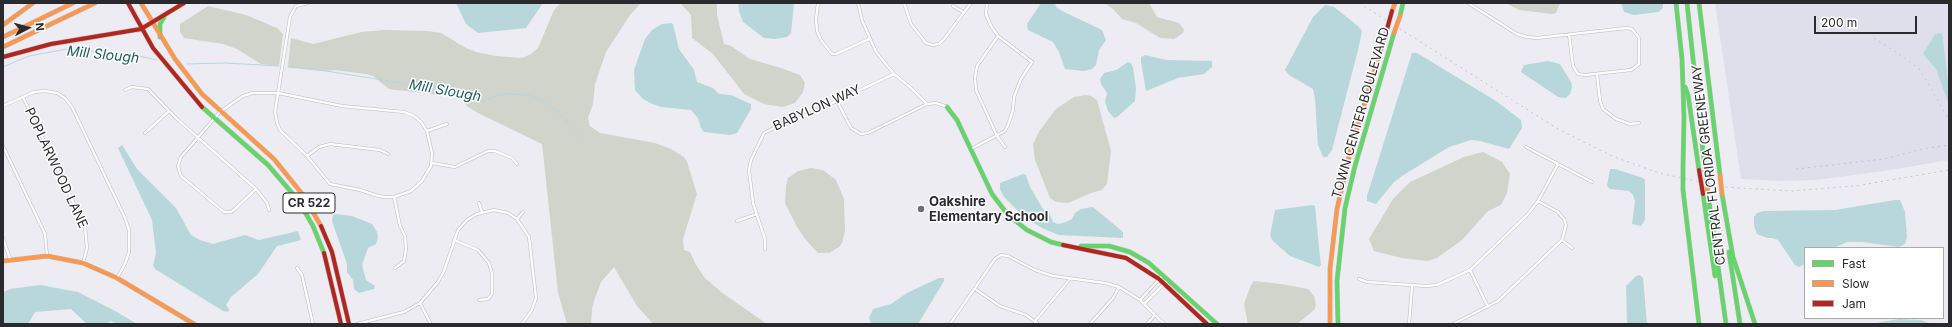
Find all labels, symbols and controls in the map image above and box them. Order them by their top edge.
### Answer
north arrow [8,8,48,48]
scale bar [1816,8,1919,34]
text: 200 m [1821,15,1857,30]
text: N [33,22,47,32]
street label: TOWN CENTER BOULEVARD [1329,25,1393,201]
water label: Mill Slough [66,43,140,67]
street label: CENTRAL FLORIDA GREENEWAY [1689,64,1729,266]
water label: Mill Slough [408,76,482,106]
street label: BABYLON WAY [771,82,863,134]
street label: POPLARWOOD LANE [21,105,91,231]
road number: CR 522 [283,193,335,213]
place label: Oakshire Elementary School [929,194,1048,225]
marker: Oakshire Elementary School [916,204,926,214]
legend [1804,247,1944,319]
text: Fast [1842,256,1866,271]
text: Slow [1842,276,1869,291]
text: Jam [1842,296,1866,311]

